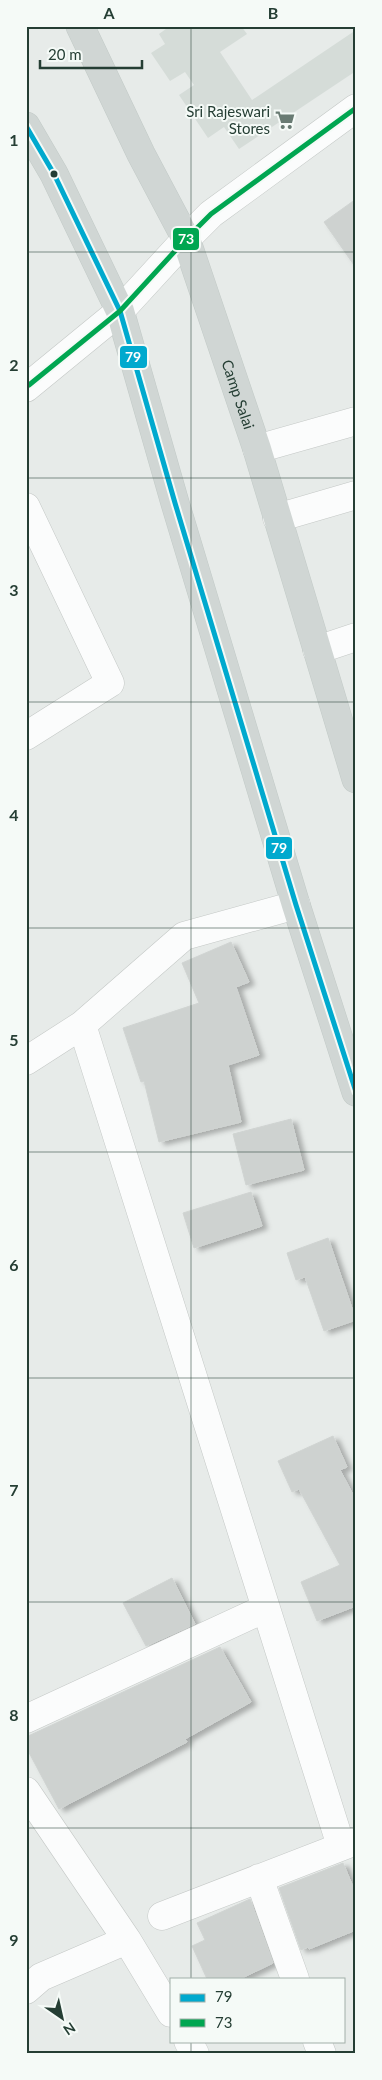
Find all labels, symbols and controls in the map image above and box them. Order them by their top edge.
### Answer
text: A [102,3,115,22]
text: B [268,3,278,22]
scale bar [40,38,142,70]
text: 20 m [48,45,82,63]
place label: Sri Rajeswari Stores [186,102,270,137]
supermarket icon: Sri Rajeswari Stores [274,109,296,131]
text: 1 [9,130,19,149]
unlabelled marker [49,169,59,179]
line badge: 73 [172,227,200,251]
text: 73 [178,230,194,247]
line badge: 79 [119,345,148,369]
text: 79 [125,348,141,365]
text: 2 [9,355,19,374]
street label: Camp Salai [218,357,259,431]
text: 3 [9,580,19,599]
text: 4 [9,805,19,824]
line badge: 79 [265,836,293,860]
text: 79 [271,839,287,856]
text: 5 [9,1030,19,1049]
text: 6 [9,1255,19,1274]
text: 7 [9,1480,19,1499]
text: 8 [9,1705,19,1724]
text: 9 [9,1930,19,1949]
legend [170,1978,344,2042]
text: 79 [215,1987,232,2005]
north arrow [38,1992,88,2042]
text: 73 [215,2013,232,2031]
text: N [60,2019,79,2039]

